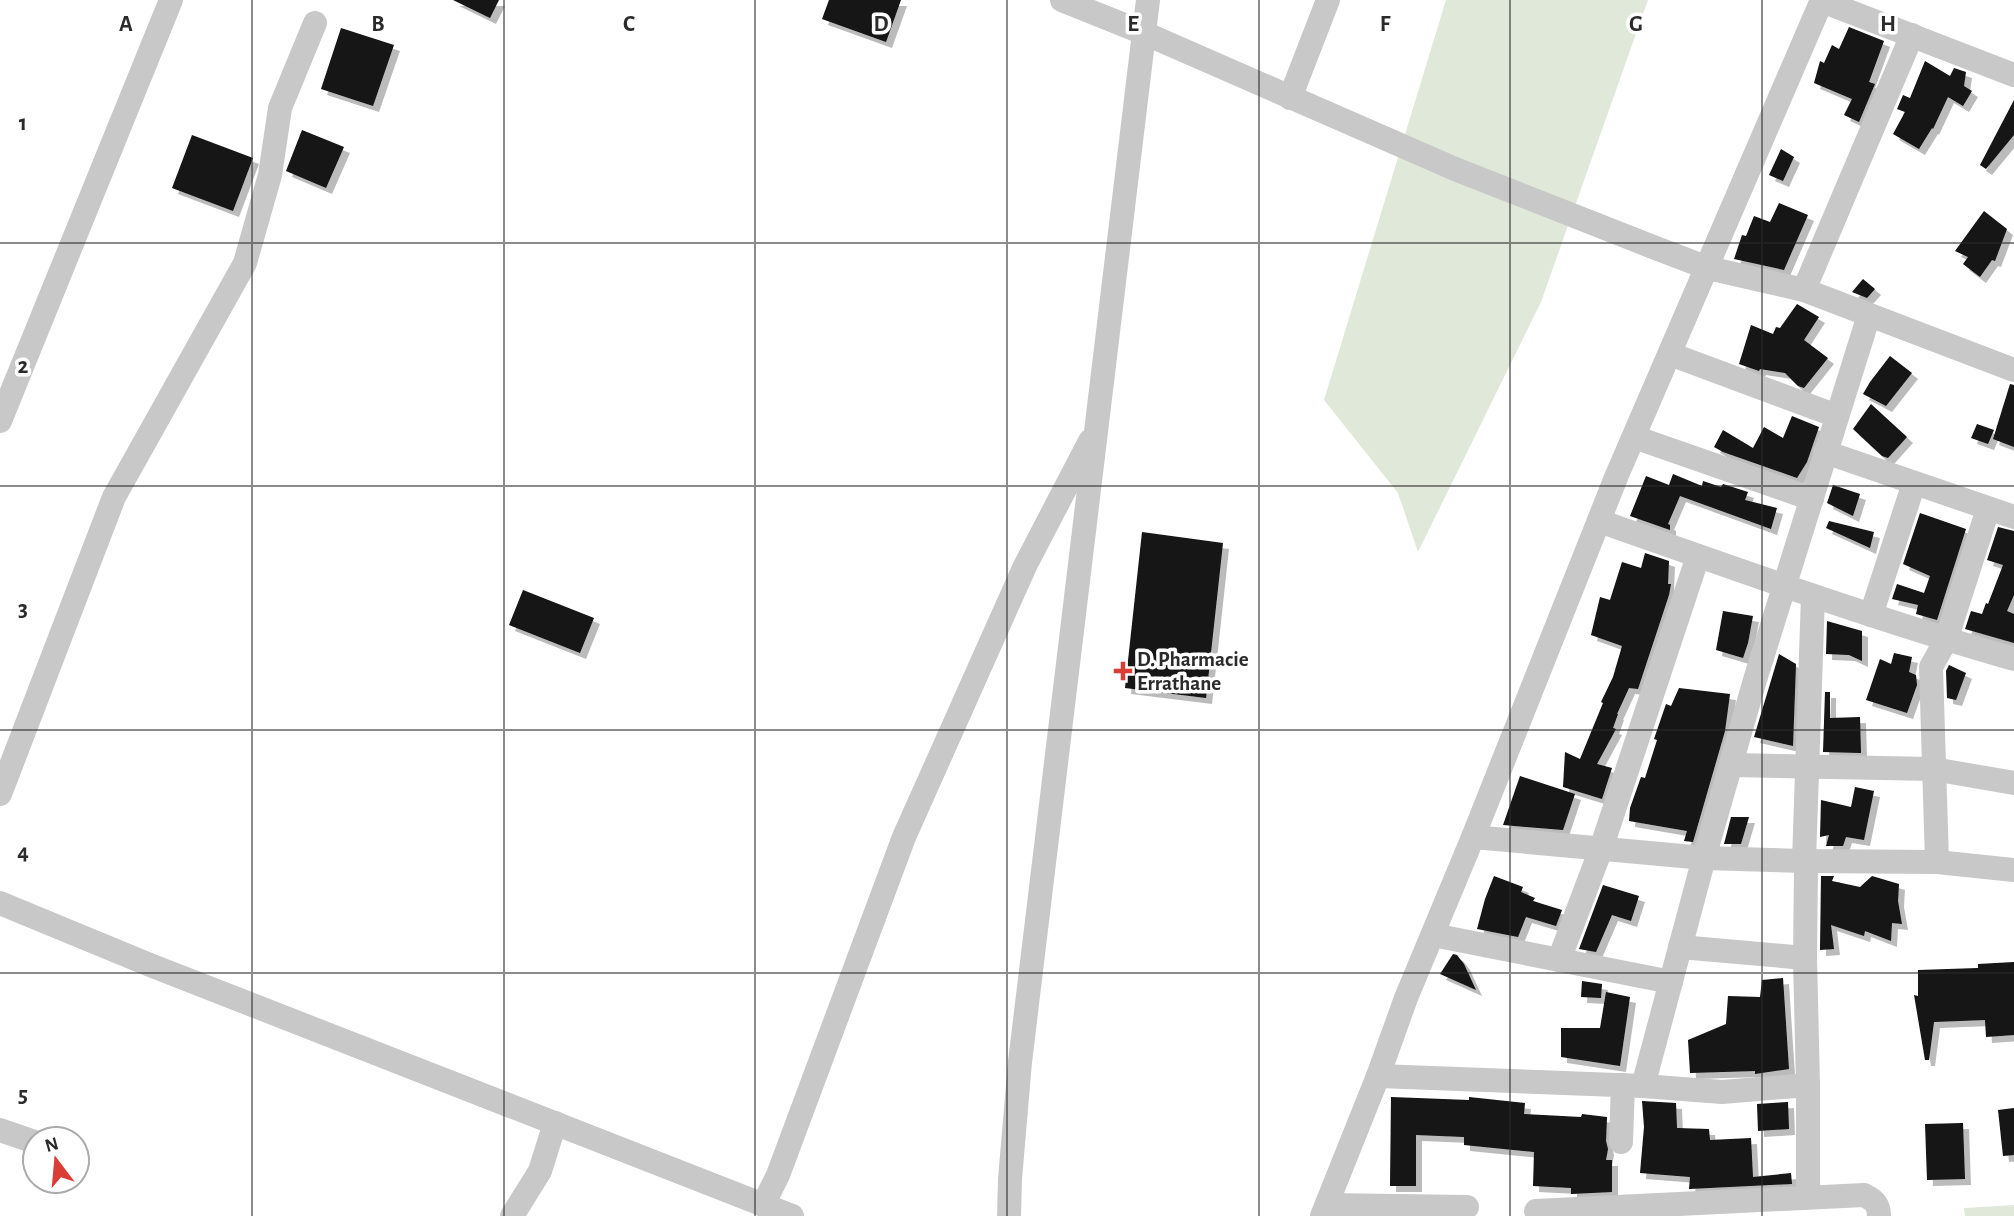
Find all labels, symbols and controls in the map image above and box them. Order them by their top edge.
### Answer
text: A [119,13,133,36]
text: B [371,13,385,36]
text: C [623,13,635,36]
text: D [873,13,889,36]
text: E [1127,13,1139,36]
text: F [1380,13,1391,36]
text: G [1629,13,1643,36]
text: H [1880,13,1896,36]
text: 1 [19,112,27,135]
text: 2 [18,355,29,378]
text: 3 [18,598,28,621]
place label: D. Pharmacie Errathane [1137,649,1249,694]
marker: D. Pharmacie Errathane [1115,663,1131,679]
text: 4 [17,841,29,864]
text: 5 [18,1084,28,1107]
north arrow [21,1125,91,1195]
text: N [43,1134,61,1156]

